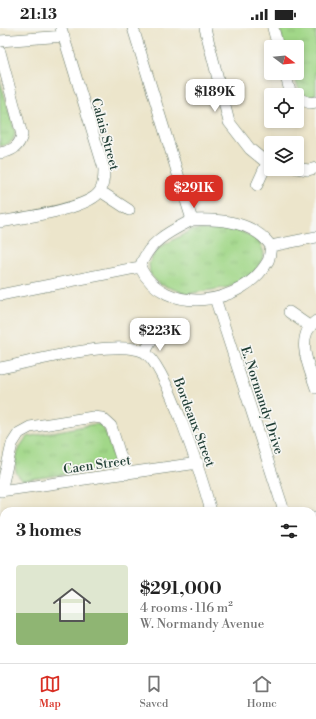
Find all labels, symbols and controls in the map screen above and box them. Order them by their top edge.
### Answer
text: 21:13 [20,5,57,24]
north arrow [264,40,304,80]
map controls [264,40,304,176]
pin: $189K [187,79,243,113]
text: $189K [195,84,235,100]
button: locate [264,88,304,128]
street label: Calais Street [88,96,122,172]
button: layers [264,136,304,176]
pin: $291K [166,175,222,209]
text: $291K [174,180,214,196]
pin: $223K [132,318,188,352]
text: $223K [139,323,181,339]
street label: E. Normandy Drive [237,344,287,457]
street label: Bordeaux Street [169,374,219,470]
street label: Caen Street [62,452,132,478]
text: 3 homes [16,520,81,542]
icon: filters [278,520,300,542]
text: $291,000 [140,578,222,600]
icon: home [48,581,96,629]
text: 4 rooms · 116 m² [140,600,233,616]
text: W. Normandy Avenue [140,616,264,632]
tab: Map [39,673,61,711]
tab: Saved [139,673,168,711]
tab: Home [247,673,277,711]

